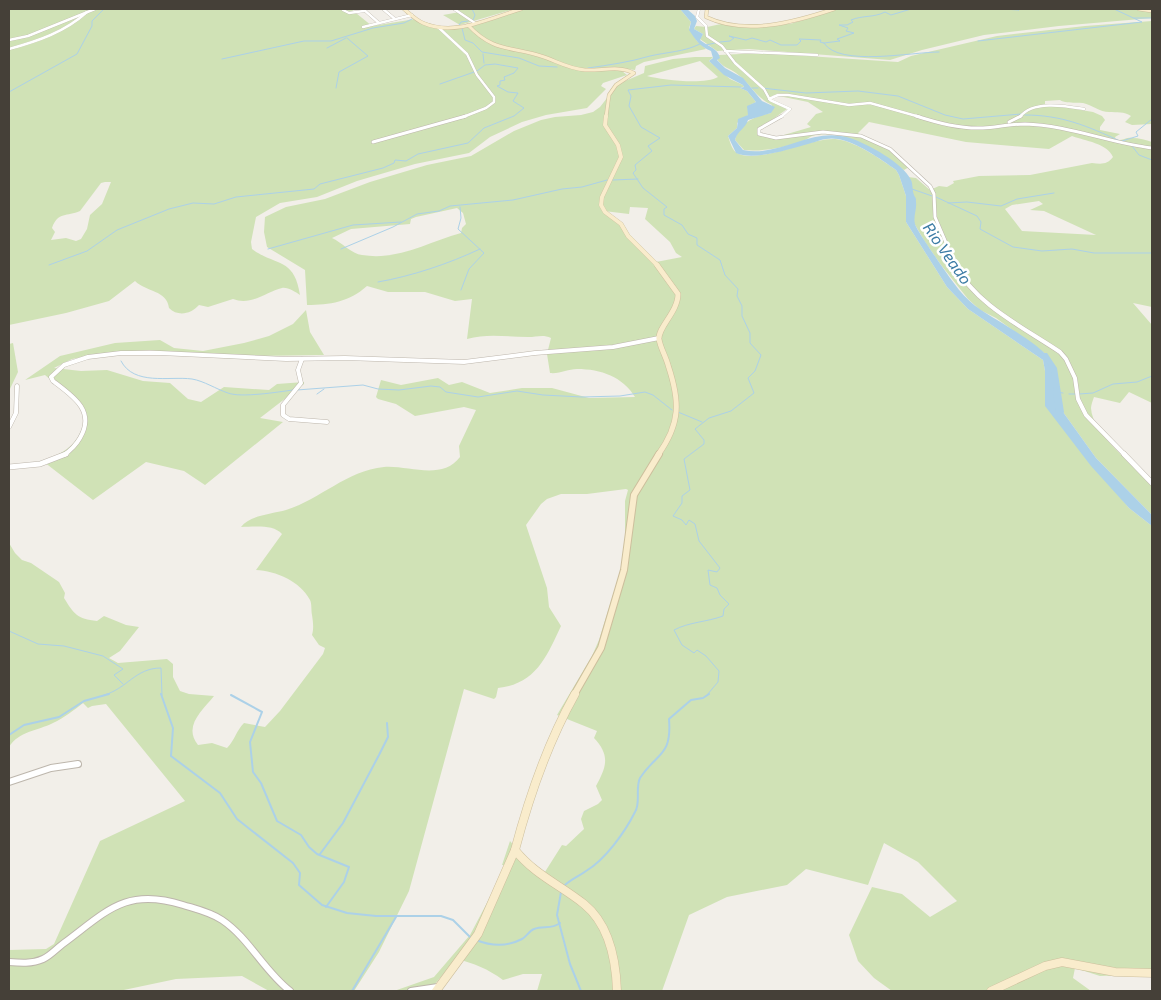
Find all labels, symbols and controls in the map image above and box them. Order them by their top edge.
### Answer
water label: Rio Veado [920,218,976,288]

